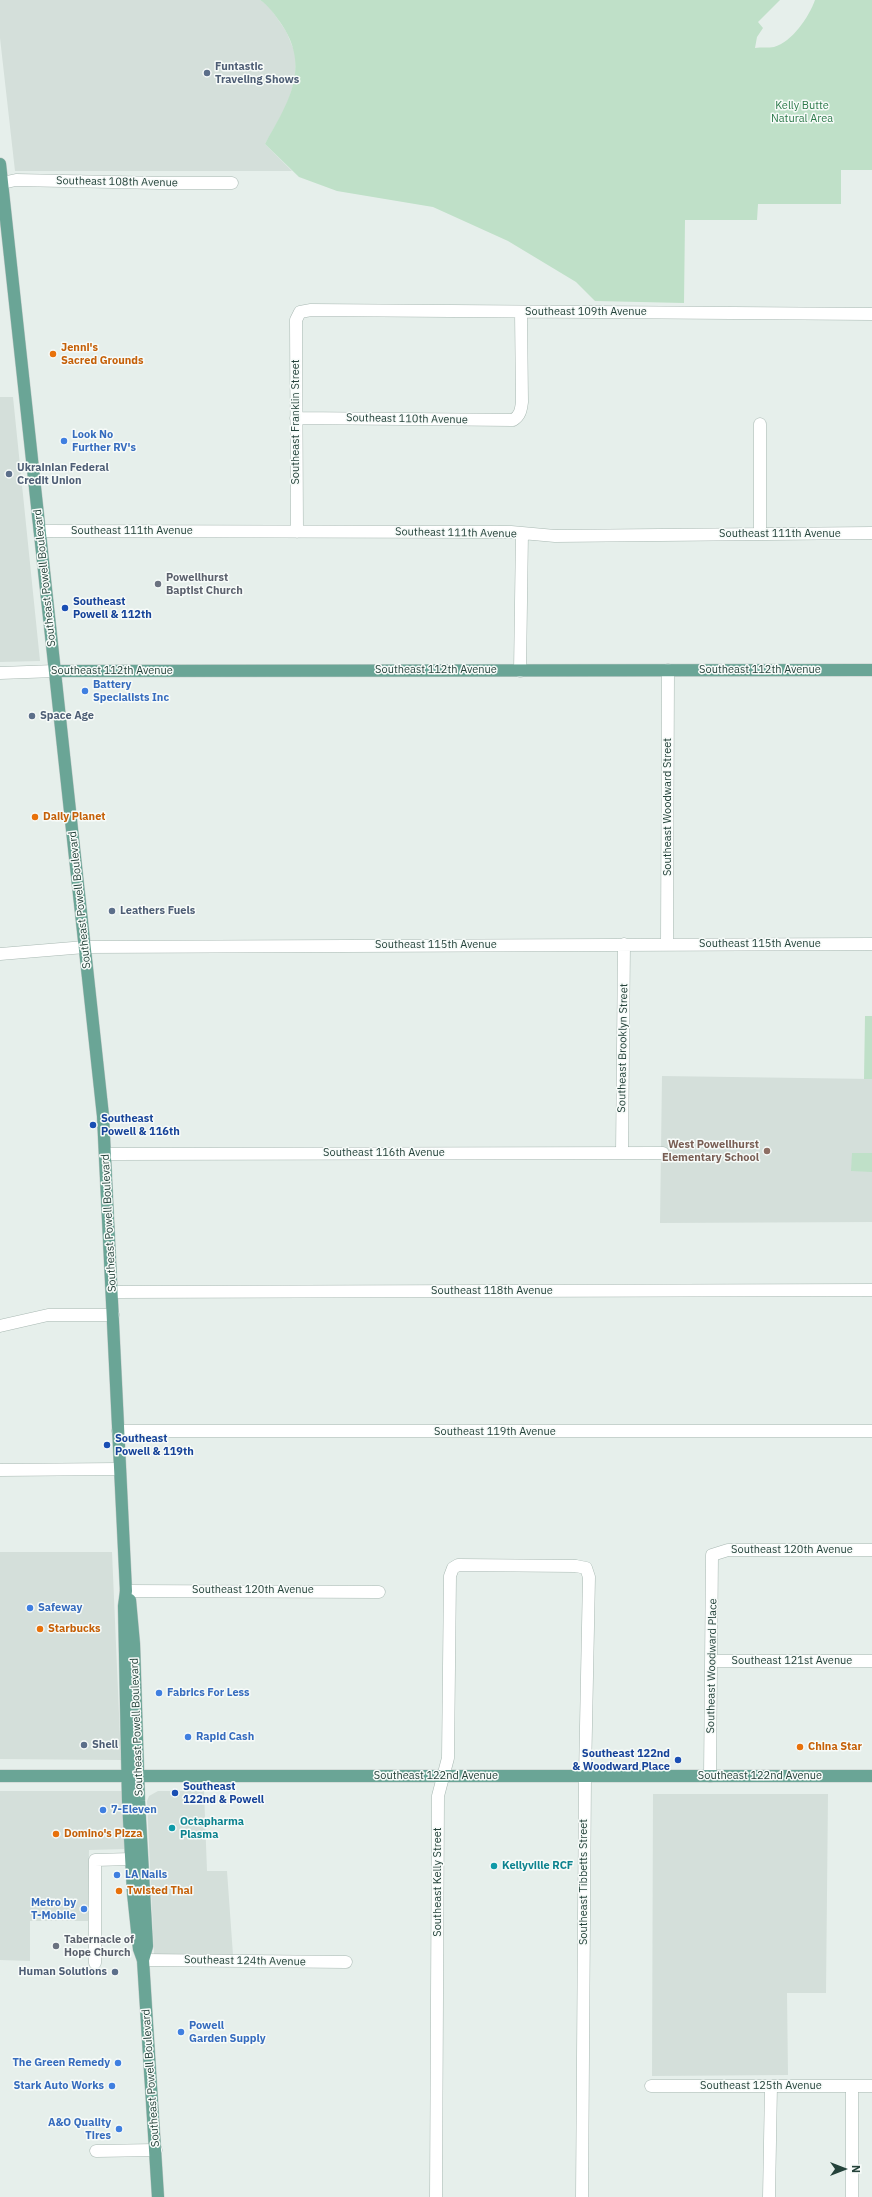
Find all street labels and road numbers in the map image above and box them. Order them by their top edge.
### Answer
street label: Southeast 108th Avenue [56,174,178,190]
street label: Southeast 109th Avenue [525,305,647,319]
street label: Southeast Franklin Street [289,359,303,485]
street label: Southeast 110th Avenue [346,411,468,427]
street label: Southeast Powell Boulevard [31,509,59,647]
street label: Southeast 111th Avenue [71,524,193,538]
street label: Southeast 111th Avenue [395,525,517,541]
street label: Southeast 111th Avenue [719,527,841,541]
street label: Southeast 112th Avenue [375,663,497,677]
street label: Southeast 112th Avenue [699,663,821,677]
street label: Southeast 112th Avenue [51,664,173,678]
street label: Southeast Woodward Street [661,738,675,876]
street label: Southeast Powell Boulevard [66,831,94,969]
street label: Southeast 115th Avenue [699,937,821,951]
street label: Southeast 115th Avenue [375,938,497,952]
street label: Southeast Brooklyn Street [615,983,631,1113]
street label: Southeast 116th Avenue [323,1146,445,1160]
street label: Southeast Powell Boulevard [99,1154,119,1292]
street label: Southeast 118th Avenue [431,1284,553,1298]
street label: Southeast 119th Avenue [434,1425,556,1439]
street label: Southeast 120th Avenue [731,1543,853,1557]
street label: Southeast 120th Avenue [192,1583,314,1597]
street label: Southeast Woodward Place [704,1598,720,1734]
street label: Southeast 121st Avenue [732,1654,852,1668]
street label: Southeast Powell Boulevard [128,1658,146,1796]
street label: Southeast 122nd Avenue [374,1769,498,1783]
street label: Southeast 122nd Avenue [698,1769,822,1783]
street label: Southeast Tibbetts Street [577,1819,591,1945]
street label: Southeast Kelly Street [431,1827,445,1937]
street label: Southeast 124th Avenue [184,1953,306,1969]
street label: Southeast Powell Boulevard [140,2009,162,2147]
street label: Southeast 125th Avenue [700,2079,822,2093]

